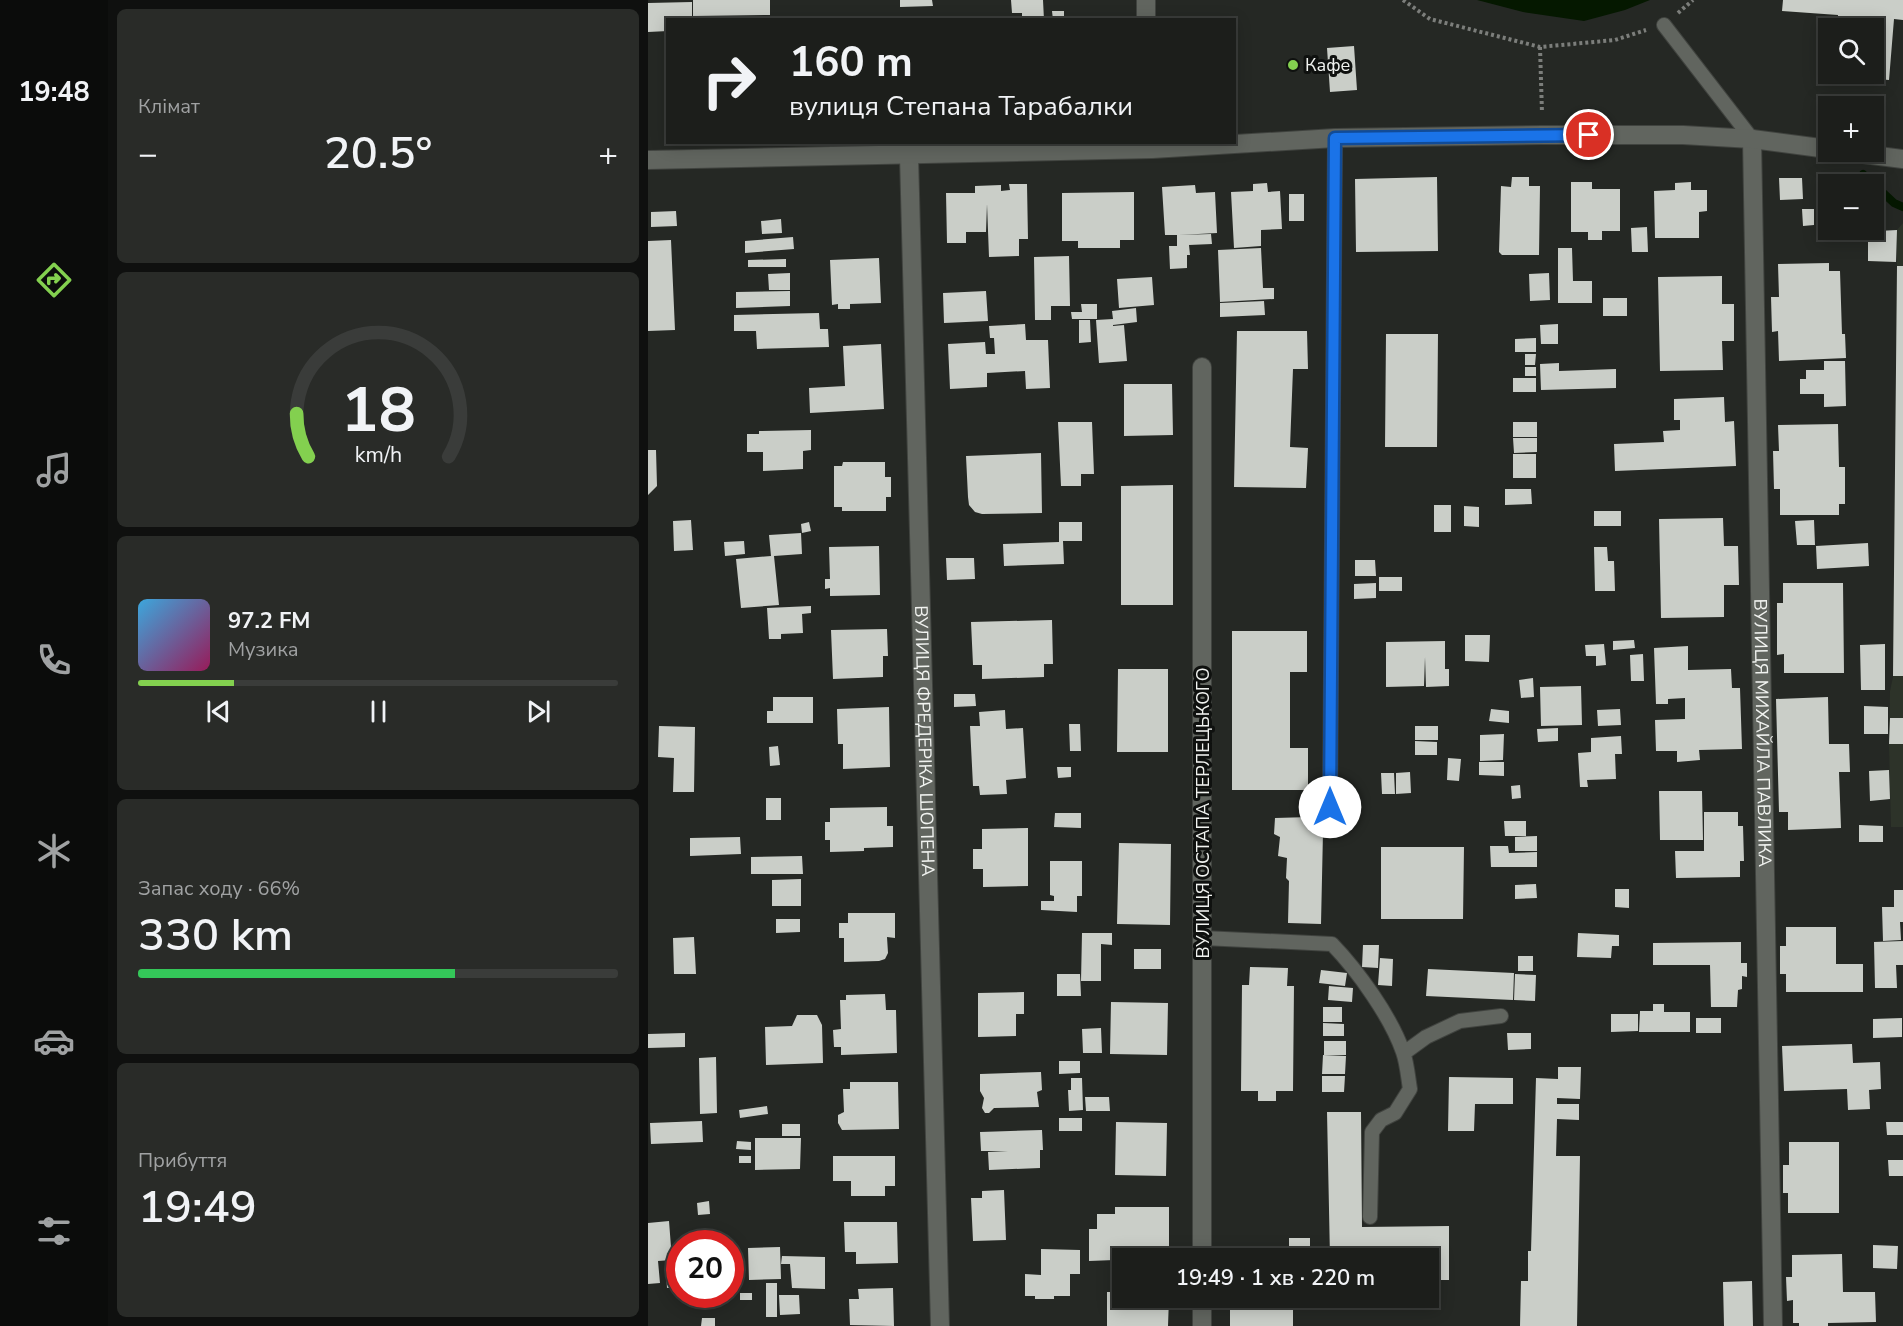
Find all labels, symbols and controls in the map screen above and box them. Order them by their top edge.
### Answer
map controls [1818,18,1884,240]
button: search [1818,18,1884,84]
text: 160 m [789,34,913,91]
icon: right [690,42,768,120]
place label: Кафе [1305,53,1350,77]
marker: Кафе [1286,58,1300,72]
text: 19:48 [18,74,90,111]
text: вулиця Степана Тарабалки [789,88,1133,125]
text: Клімат [138,93,200,120]
button: + [1818,96,1884,162]
pin [1563,109,1614,160]
icon: arrive [1572,118,1605,151]
text: 20.5° [324,123,432,184]
text: − [138,132,158,177]
text: + [598,132,618,177]
button: − [1818,174,1884,240]
icon: directions [33,259,75,301]
text: 18 [341,368,415,453]
text: km/h [354,440,402,470]
icon: music [33,449,75,491]
street label: ВУЛИЦЯ МИХАЙЛА ПАВЛИКА [1748,599,1777,867]
street label: ВУЛИЦЯ ФРЕДЕРІКА ШОПЕНА [909,605,940,877]
text: 97.2 FM [228,606,310,636]
text: Музика [228,636,298,663]
icon: phone [33,639,75,681]
street label: ВУЛИЦЯ ОСТАПА ТЕРЛЕЦЬКОГО [1191,668,1215,958]
icon: previous [202,695,235,728]
icon: pause [362,695,395,728]
icon: next [522,695,555,728]
position arrow [1298,775,1362,839]
icon: climate [33,830,75,872]
text: Запас ходу · 66% [138,875,300,902]
text: 330 km [138,905,293,966]
icon: car [33,1020,75,1062]
text: Прибуття [138,1147,227,1174]
text: 19:49 [138,1177,257,1238]
icon: filters [33,1210,75,1252]
speed limit sign: 20 [666,1230,744,1308]
text: 19:49 · 1 хв · 220 m [1176,1263,1375,1293]

